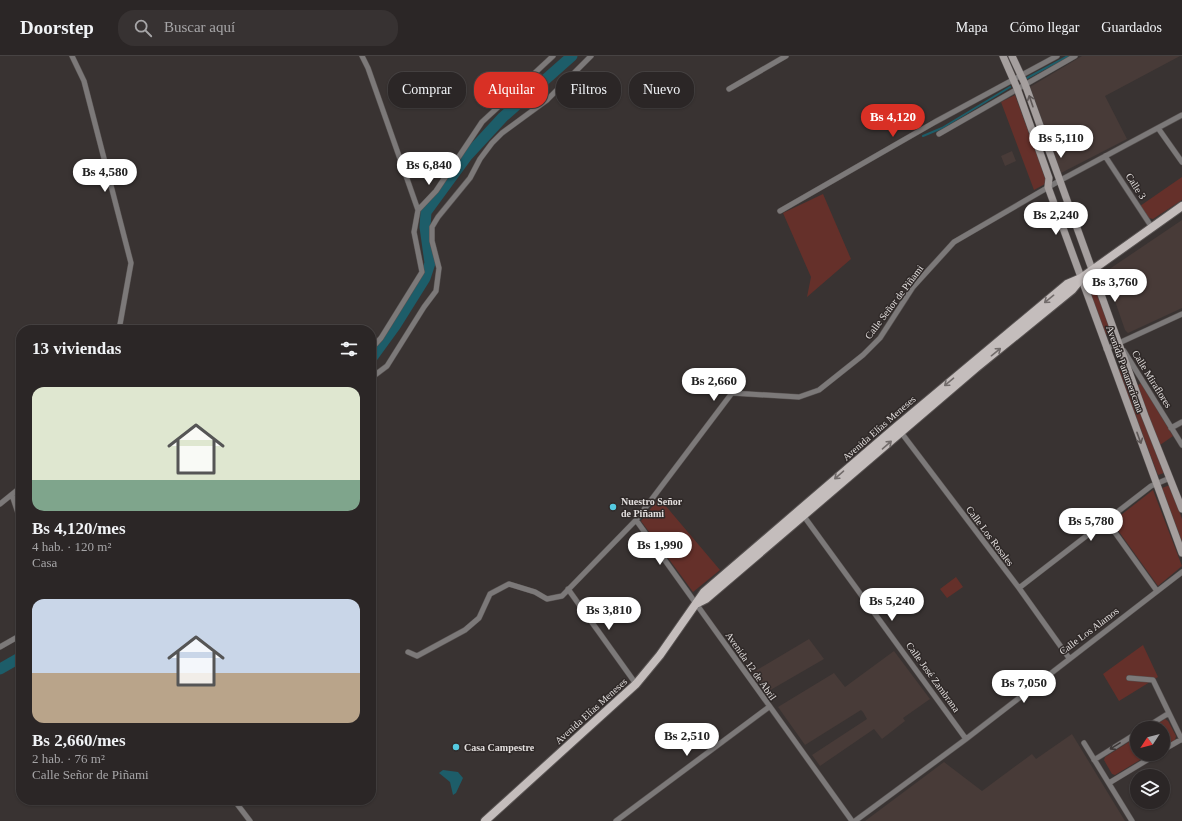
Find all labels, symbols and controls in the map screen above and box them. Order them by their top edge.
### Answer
search box [118,10,398,46]
text: Doorstep [20,17,94,38]
icon: search [132,17,154,39]
text: Buscar aquí [164,19,235,35]
text: Mapa [956,20,988,35]
text: Cómo llegar [1010,20,1079,35]
text: Guardados [1101,20,1162,35]
chip: Comprar [388,72,466,108]
chip: Alquilar [474,72,548,108]
chip: Filtros [556,72,621,108]
chip: Nuevo [629,72,694,108]
one-way arrow [1027,95,1034,108]
pin: Bs 4,120 [852,104,934,138]
text: Bs 4,120 [870,109,916,124]
pin: Bs 5,110 [1020,125,1102,159]
text: Bs 5,110 [1038,130,1084,145]
pin: Bs 6,840 [388,152,470,186]
text: Bs 6,840 [406,157,452,172]
pin: Bs 4,580 [64,159,146,193]
text: Bs 4,580 [82,164,128,179]
street label: Calle 3 [1124,171,1148,201]
pin: Bs 2,240 [1015,202,1097,236]
text: Bs 2,240 [1033,207,1079,222]
street label: Calle Señor de Piñami [863,263,926,341]
pin: Bs 3,760 [1074,269,1156,303]
text: Bs 3,760 [1092,274,1138,289]
one-way arrow [1043,294,1054,303]
street label: Avenida Panamericana [1104,324,1146,414]
icon: filters [338,338,360,360]
text: 13 viviendas [32,339,121,358]
one-way arrow [991,347,1002,356]
street label: Calle Miraflores [1130,348,1174,410]
pin: Bs 2,660 [673,368,755,402]
text: Bs 2,660 [691,373,737,388]
one-way arrow [943,377,954,386]
street label: Avenida Elías Meneses [840,393,918,463]
icon: home [160,413,232,485]
one-way arrow [1136,431,1144,443]
one-way arrow [881,441,892,450]
one-way arrow [834,471,845,480]
place label: Nuestro Señor de Piñami [621,496,683,519]
marker: Nuestro Señor de Piñami [608,502,618,512]
street label: Calle Los Rosales [964,504,1016,568]
pin: Bs 5,780 [1050,508,1132,542]
text: Bs 5,780 [1068,513,1114,528]
text: Bs 4,120/mes [32,519,126,538]
pin: Bs 1,990 [619,532,701,566]
text: Bs 1,990 [637,537,683,552]
text: 4 hab. · 120 m² [32,539,111,554]
text: Casa [32,555,57,570]
pin: Bs 5,240 [851,588,933,622]
text: Bs 5,240 [869,593,915,608]
pin: Bs 3,810 [568,597,650,631]
text: Bs 3,810 [586,602,632,617]
street label: Calle Los Alamos [1057,605,1121,657]
icon: home [160,625,232,697]
street label: Avenida 12 de Abril [723,630,779,702]
street label: Calle José Zambrana [904,640,962,715]
pin: Bs 7,050 [983,670,1065,704]
text: Bs 7,050 [1001,675,1047,690]
street label: Avenida Elías Meneses [553,676,629,746]
north arrow [1130,721,1170,761]
map controls [1130,721,1170,809]
pin: Bs 2,510 [646,723,728,757]
text: Bs 2,510 [664,728,710,743]
text: Bs 2,660/mes [32,731,126,750]
marker: Casa Campestre [451,742,461,752]
place label: Casa Campestre [464,742,535,753]
one-way arrow [1110,742,1121,750]
text: 2 hab. · 76 m² [32,751,105,766]
text: Calle Señor de Piñami [32,767,149,782]
button: layers [1130,769,1170,809]

